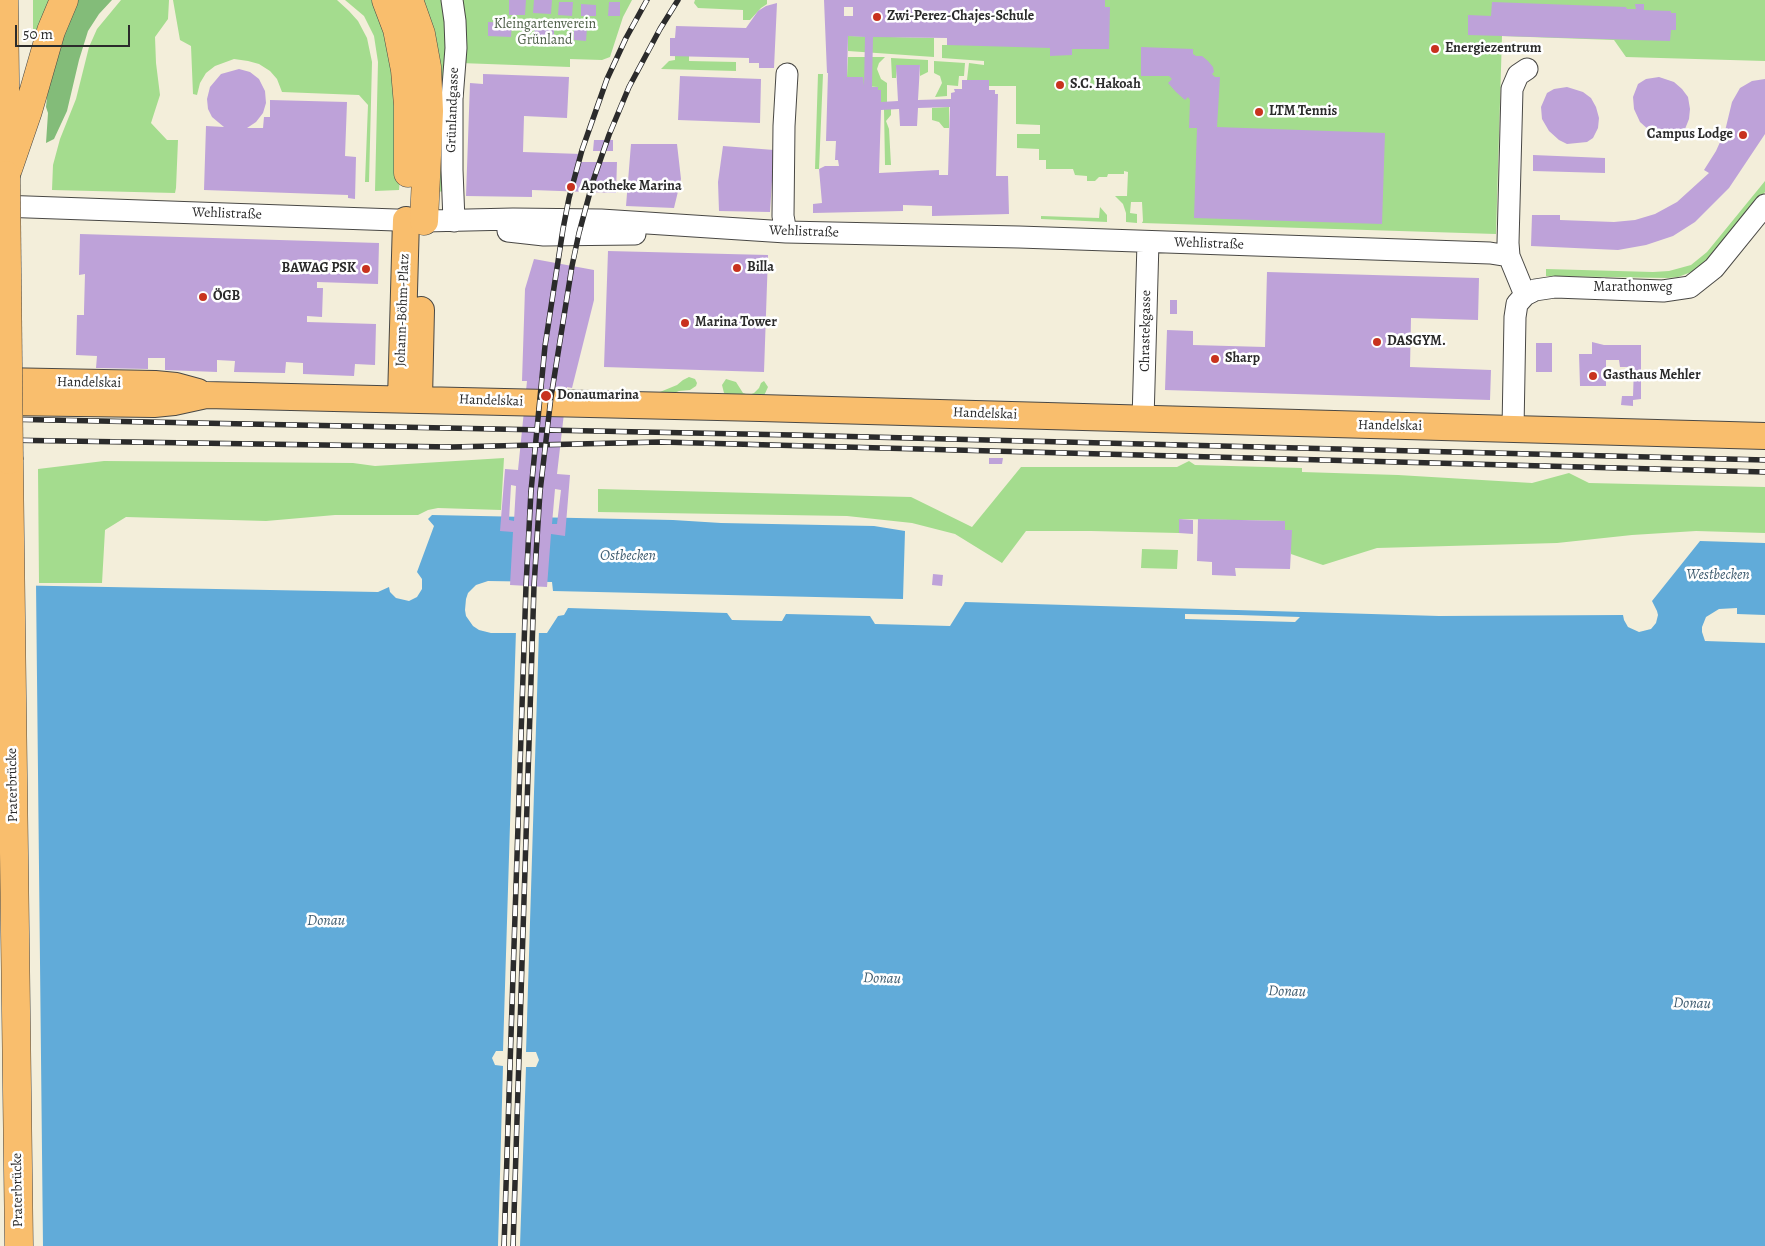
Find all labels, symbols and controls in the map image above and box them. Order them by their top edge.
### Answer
place label: Zwi-Perez-Chajes-Schule [887,9,1034,25]
marker: Zwi-Perez-Chajes-Schule [871,11,883,23]
scale bar [18,15,132,47]
park label: Kleingartenverein Grünland [494,17,596,49]
text: 50 m [23,24,53,44]
place label: Energiezentrum [1445,41,1541,57]
marker: Energiezentrum [1429,43,1441,55]
street label: Grünlandgasse [443,67,463,153]
place label: S.C. Hakoah [1070,77,1141,93]
marker: S.C. Hakoah [1054,79,1066,91]
place label: LTM Tennis [1269,104,1337,120]
marker: LTM Tennis [1253,106,1265,118]
place label: Campus Lodge [1647,127,1733,143]
marker: Campus Lodge [1737,129,1749,141]
place label: Apotheke Marina [581,179,682,195]
marker: Apotheke Marina [565,181,577,193]
street label: Wehlistraße [192,204,262,224]
street label: Wehlistraße [769,222,839,242]
street label: Wehlistraße [1174,234,1244,254]
street label: Johann-Böhm-Platz [393,253,413,367]
place label: Billa [747,260,774,276]
place label: BAWAG PSK [281,261,356,277]
marker: Billa [731,262,743,274]
marker: BAWAG PSK [360,263,372,275]
street label: Marathonweg [1593,280,1673,296]
place label: ÖGB [213,289,240,305]
street label: Chrastekgasse [1137,290,1155,372]
marker: ÖGB [197,291,209,303]
place label: Marina Tower [695,315,777,331]
marker: Marina Tower [679,317,691,329]
place label: DASGYM. [1387,334,1446,350]
marker: DASGYM. [1371,336,1383,348]
place label: Sharp [1225,351,1260,367]
marker: Sharp [1209,353,1221,365]
place label: Gasthaus Mehler [1603,368,1701,384]
marker: Gasthaus Mehler [1587,370,1599,382]
street label: Handelskai [57,374,121,392]
place label: Donaumarina [557,388,639,404]
marker: Donaumarina [539,389,553,403]
street label: Handelskai [458,391,524,411]
street label: Handelskai [952,404,1018,424]
street label: Handelskai [1358,417,1422,435]
water label: Ostbecken [600,547,656,565]
water label: Westbecken [1686,566,1750,584]
street label: Praterbrücke [4,748,22,822]
water label: Donau [307,912,345,930]
water label: Donau [863,969,901,989]
water label: Donau [1268,982,1306,1002]
water label: Donau [1673,994,1711,1014]
street label: Praterbrücke [9,1153,27,1227]

